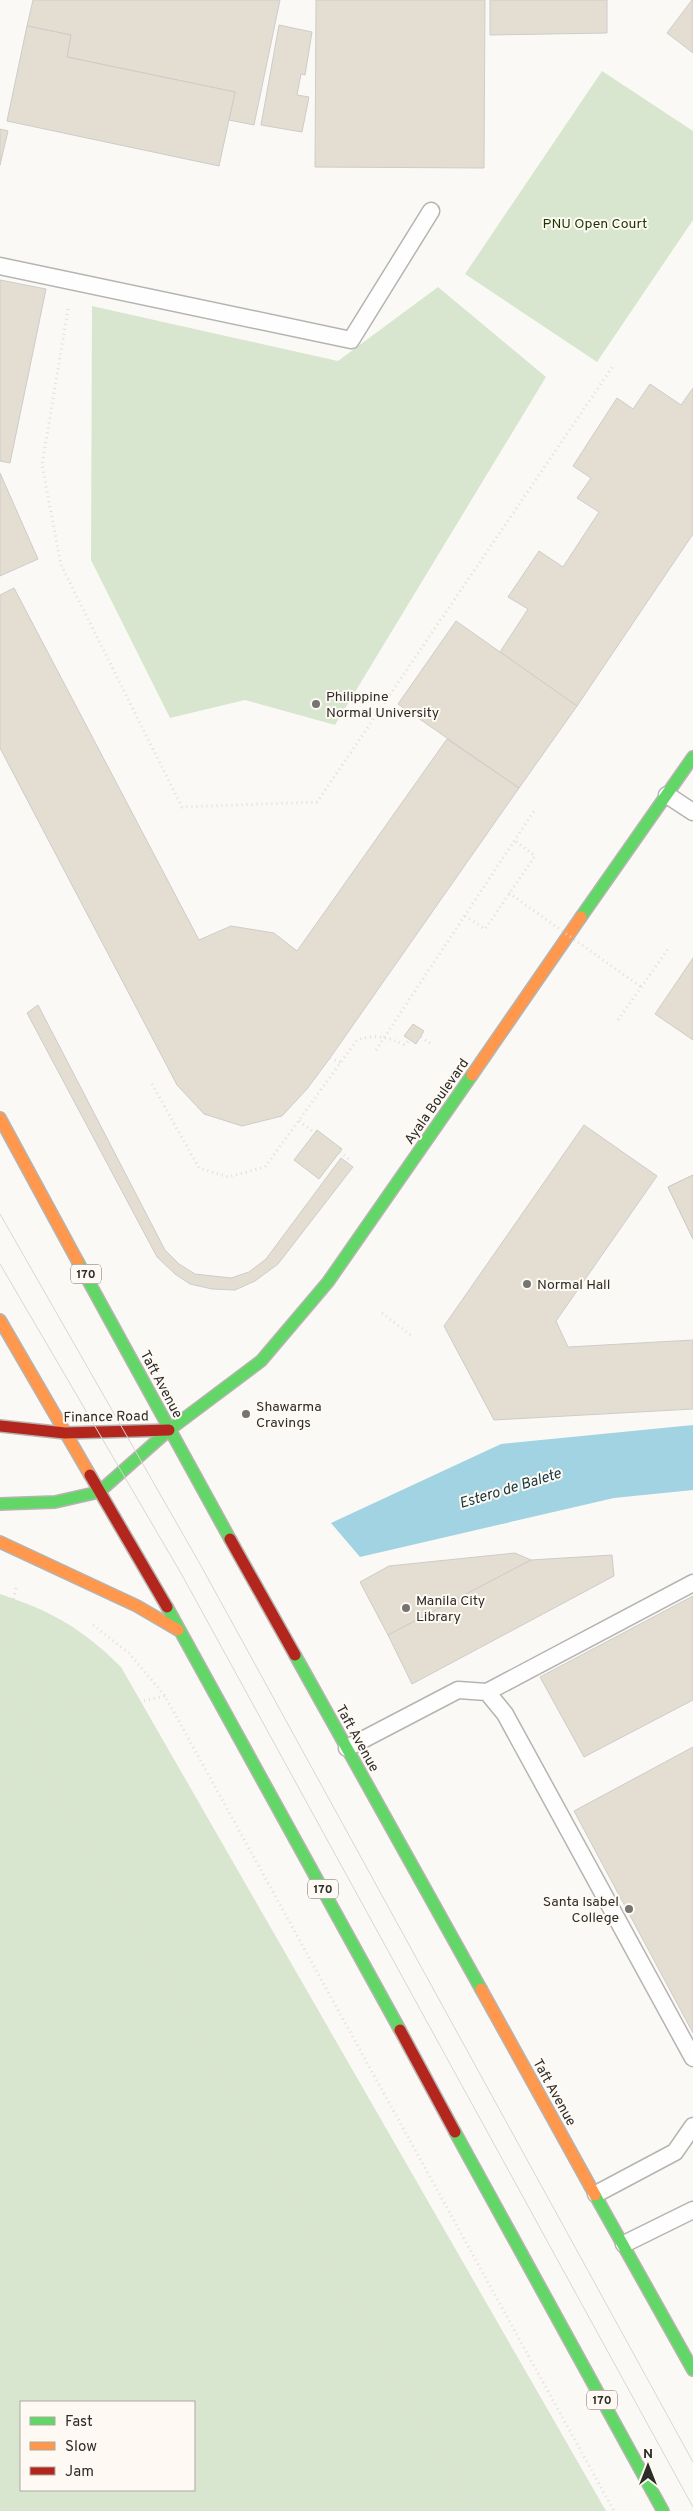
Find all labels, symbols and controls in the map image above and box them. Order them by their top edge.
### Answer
park label: PNU Open Court [543,216,647,233]
place label: Philippine Normal University [326,689,439,722]
marker: Philippine Normal University [310,698,322,710]
street label: Ayala Boulevard [401,1056,473,1148]
road number: 170 [71,1264,101,1284]
place label: Normal Hall [537,1277,610,1294]
marker: Normal Hall [521,1278,533,1290]
street label: Taft Avenue [136,1348,186,1421]
place label: Shawarma Cravings [256,1399,322,1432]
street label: Finance Road [63,1408,149,1427]
marker: Shawarma Cravings [240,1408,252,1420]
water label: Estero de Balete [457,1465,564,1514]
place label: Manila City Library [416,1593,485,1626]
marker: Manila City Library [400,1602,412,1614]
street label: Taft Avenue [331,1702,382,1775]
road number: 170 [308,1880,338,1898]
place label: Santa Isabel College [543,1894,619,1927]
marker: Santa Isabel College [623,1903,635,1915]
street label: Taft Avenue [528,2056,579,2129]
road number: 170 [587,2390,617,2410]
legend [20,2401,195,2491]
text: Fast [65,2413,93,2432]
text: Slow [65,2438,97,2457]
north arrow [623,2441,673,2491]
text: N [643,2446,653,2463]
text: Jam [65,2463,94,2482]

